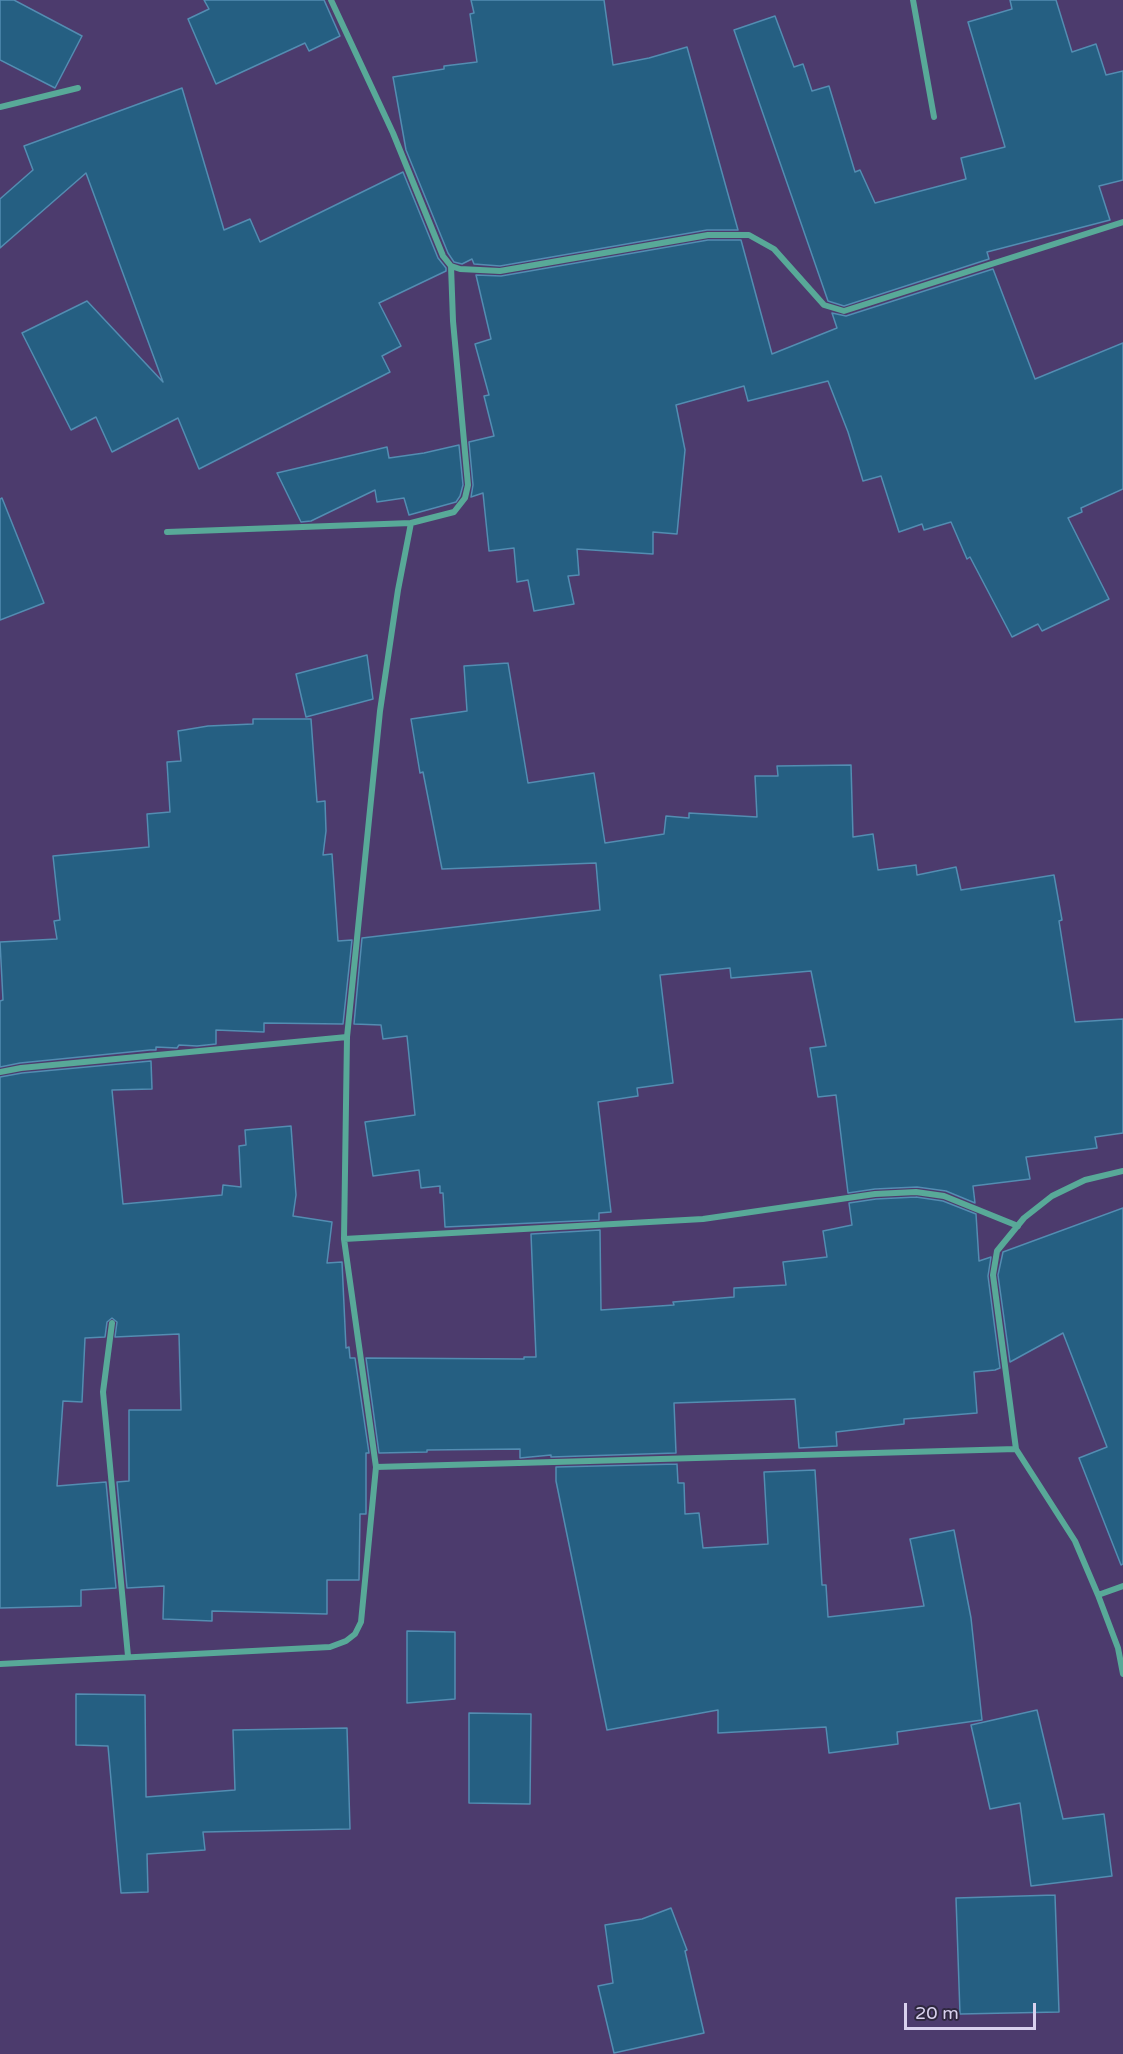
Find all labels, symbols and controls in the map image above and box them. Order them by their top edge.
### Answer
scale bar [907,1991,1039,2029]
text: 20 m [915,2002,959,2024]

